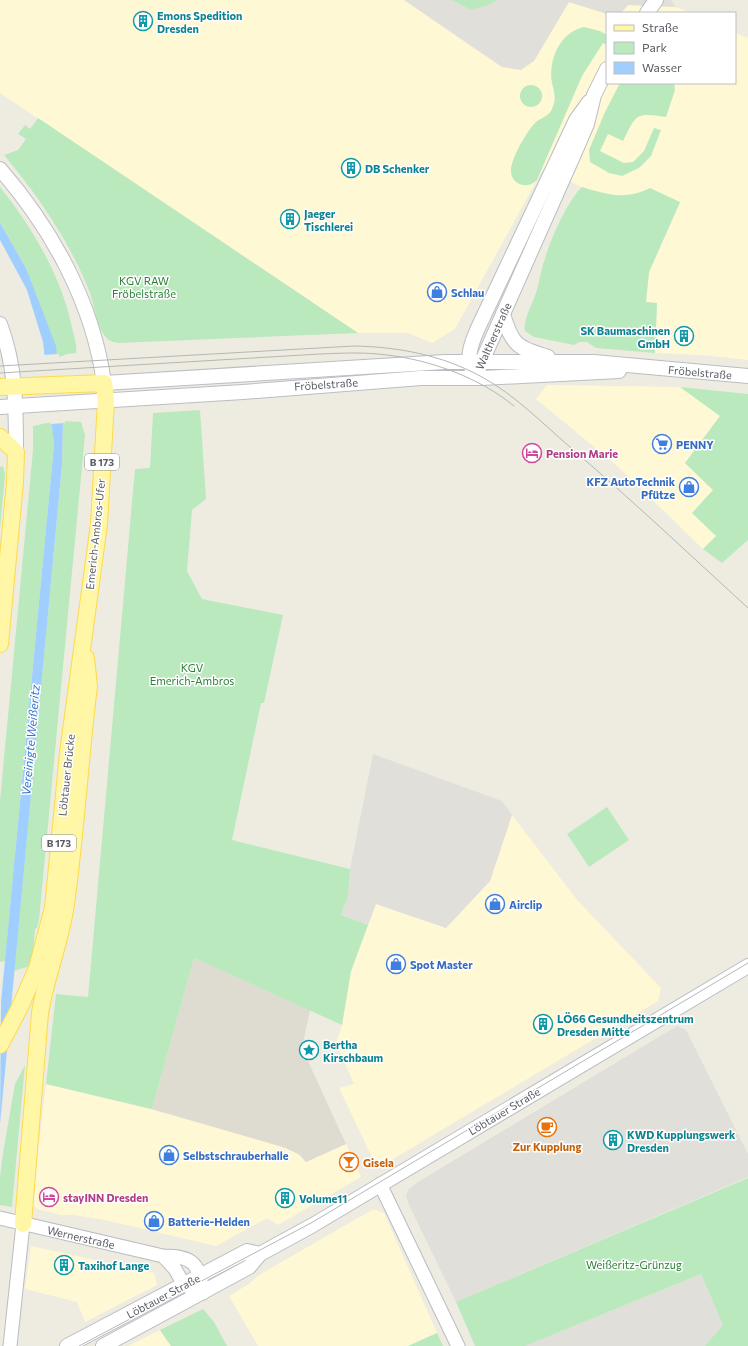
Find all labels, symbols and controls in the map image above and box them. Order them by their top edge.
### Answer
place label: Emons Spedition Dresden [157,9,242,35]
building icon: Emons Spedition Dresden [132,10,154,32]
legend [606,12,736,84]
text: Straße [642,20,678,34]
text: Park [642,40,668,54]
text: Wasser [642,60,682,74]
building icon: DB Schenker [340,157,362,179]
place label: DB Schenker [365,162,430,175]
place label: Jaeger Tischlerei [304,207,353,233]
building icon: Jaeger Tischlerei [279,208,301,230]
park label: KGV RAW Fröbelstraße [112,274,176,300]
shop icon: Schlau [426,281,448,303]
place label: Schlau [451,286,484,299]
street label: Waltherstraße [472,300,514,372]
place label: SK Baumaschinen GmbH [580,324,670,350]
building icon: SK Baumaschinen GmbH [673,325,695,347]
street label: Fröbelstraße [668,363,733,381]
street label: Fröbelstraße [294,375,359,393]
supermarket icon: PENNY [651,433,673,455]
place label: PENNY [676,438,714,451]
hotel icon: Pension Marie [521,442,543,464]
place label: Pension Marie [546,447,618,460]
road number: B 173 [85,454,119,470]
place label: KFZ AutoTechnik Pfütze [587,475,676,501]
shop icon: KFZ AutoTechnik Pfütze [678,476,700,498]
street label: Emerich-Ambros-Ufer [83,477,107,590]
park label: KGV Emerich-Ambros [150,661,234,687]
water label: Vereinigte Weißeritz [18,684,42,796]
street label: Löbtauer Brücke [55,733,77,817]
road number: B 173 [42,835,76,851]
shop icon: Airclip [484,893,506,915]
place label: Airclip [509,898,543,911]
shop icon: Spot Master [385,953,407,975]
place label: Spot Master [410,958,473,971]
place label: LÖ66 Gesundheitszentrum Dresden Mitte [557,1012,694,1038]
building icon: LÖ66 Gesundheitszentrum Dresden Mitte [532,1013,554,1035]
place label: Bertha Kirschbaum [323,1038,384,1064]
place icon: Bertha Kirschbaum [298,1039,320,1061]
street label: Löbtauer Straße [466,1084,542,1138]
cafe icon: Zur Kupplung [536,1116,558,1138]
place label: KWD Kupplungswerk Dresden [627,1128,736,1154]
building icon: KWD Kupplungswerk Dresden [602,1129,624,1151]
place label: Zur Kupplung [513,1140,581,1153]
shop icon: Selbstschrauberhalle [158,1144,180,1166]
place label: Selbstschrauberhalle [183,1149,289,1162]
bar icon: Gisela [338,1151,360,1173]
place label: Gisela [363,1156,394,1169]
hotel icon: stayINN Dresden [38,1186,60,1208]
building icon: Volume11 [274,1187,296,1209]
place label: stayINN Dresden [63,1191,148,1204]
place label: Volume11 [299,1192,347,1205]
shop icon: Batterie-Helden [143,1210,165,1232]
place label: Batterie-Helden [168,1215,250,1228]
street label: Wernerstraße [46,1223,116,1251]
building icon: Taxihof Lange [53,1254,75,1276]
park label: Weißeritz-Grünzug [586,1258,682,1271]
place label: Taxihof Lange [78,1259,149,1272]
street label: Löbtauer Straße [124,1271,202,1321]

